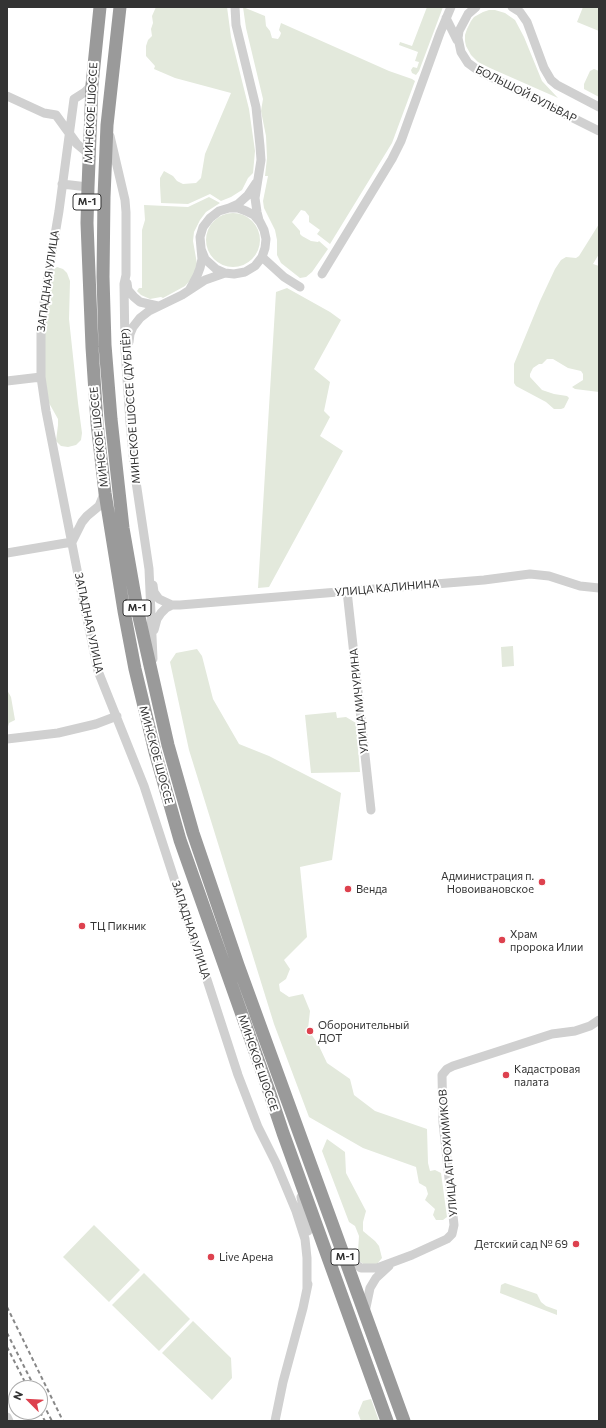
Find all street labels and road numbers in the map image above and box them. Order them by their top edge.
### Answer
street label: МИНСКОЕ ШОССЕ [82,62,100,164]
street label: БОЛЬШОЙ БУЛЬВАР [473,63,579,125]
road number: М-1 [73,194,101,210]
street label: ЗАПАДНАЯ УЛИЦА [34,229,62,333]
street label: МИНСКОЕ ШОССЕ (ДУБЛЁР) [119,328,143,484]
street label: МИНСКОЕ ШОССЕ [87,386,111,488]
street label: ЗАПАДНАЯ УЛИЦА [72,571,106,675]
street label: УЛИЦА КАЛИНИНА [334,577,440,599]
road number: М-1 [123,600,151,616]
street label: УЛИЦА МИЧУРИНА [347,648,371,754]
street label: МИНСКОЕ ШОССЕ [137,704,175,806]
street label: ЗАПАДНАЯ УЛИЦА [169,879,213,981]
street label: МИНСКОЕ ШОССЕ [235,1013,281,1113]
street label: УЛИЦА АГРОХИМИКОВ [436,1089,460,1217]
road number: М-1 [331,1249,359,1265]

